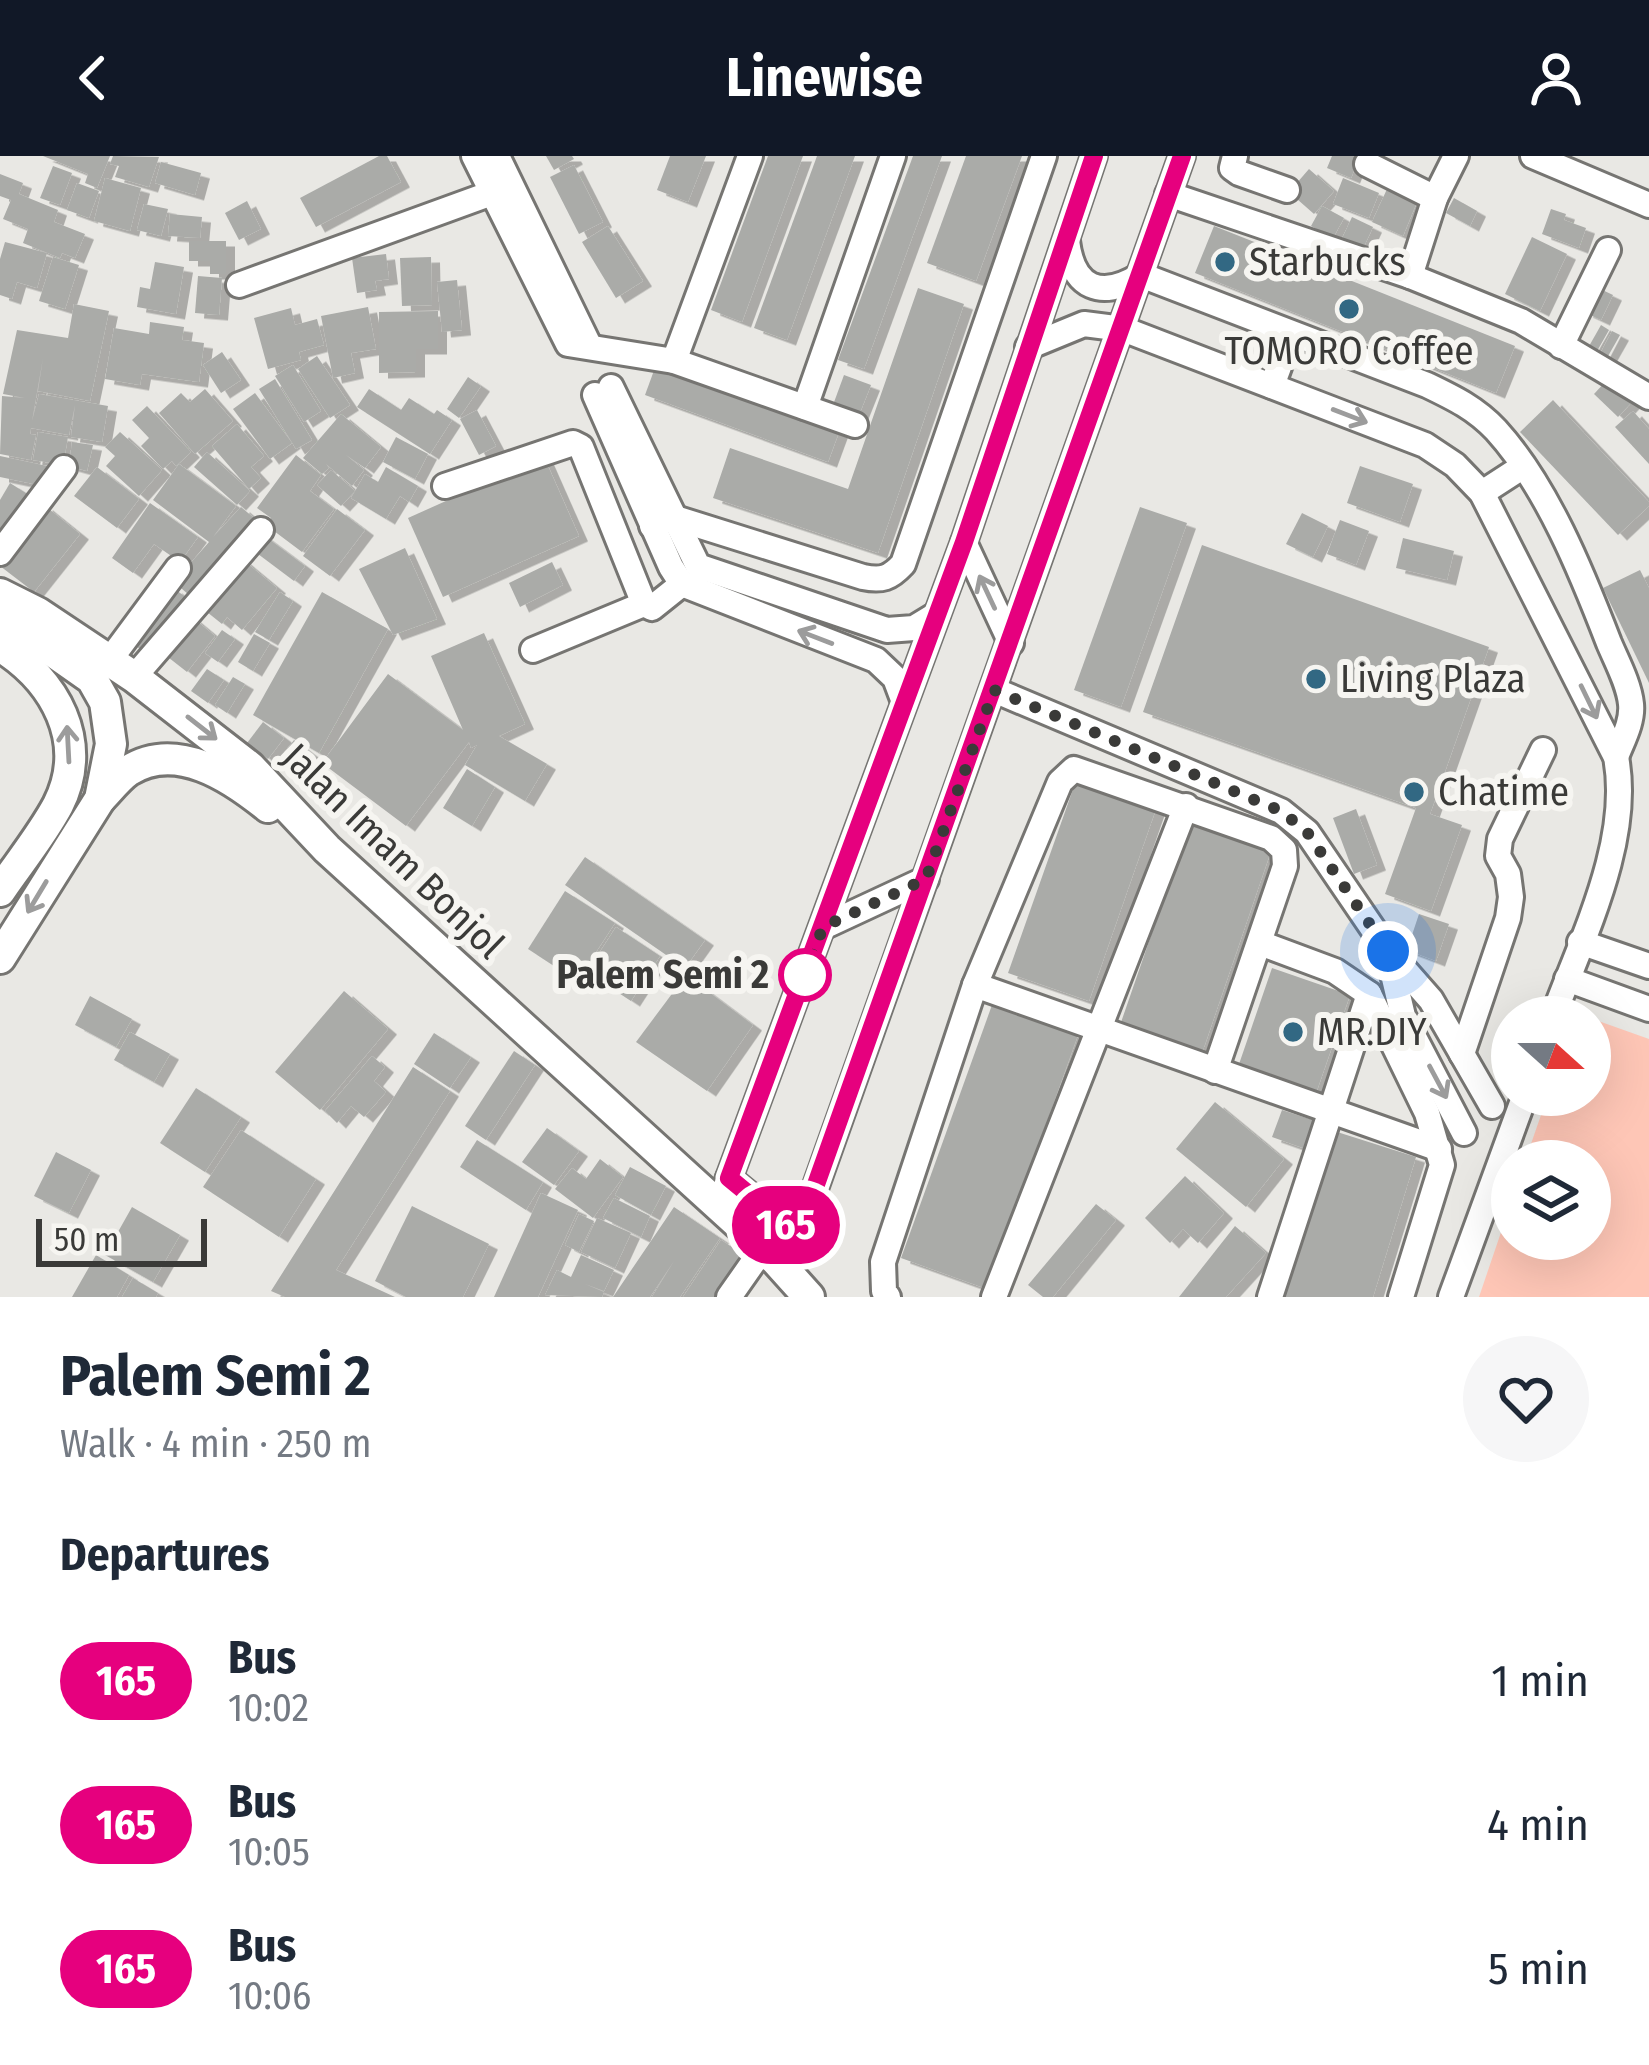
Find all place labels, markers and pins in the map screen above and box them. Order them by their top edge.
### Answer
place label: Starbucks [1249,239,1406,285]
marker: Starbucks [1212,249,1238,275]
marker: TOMORO Coffee [1336,296,1362,322]
place label: TOMORO Coffee [1225,328,1473,374]
place label: Living Plaza [1340,656,1526,702]
marker: Living Plaza [1303,666,1329,692]
place label: Chatime [1438,769,1569,815]
marker: Chatime [1401,779,1427,805]
marker: Palem Semi 2 [780,950,830,1000]
place label: Palem Semi 2 [556,952,769,998]
place label: MR.DIY [1317,1009,1427,1055]
marker: MR.DIY [1280,1019,1306,1045]

